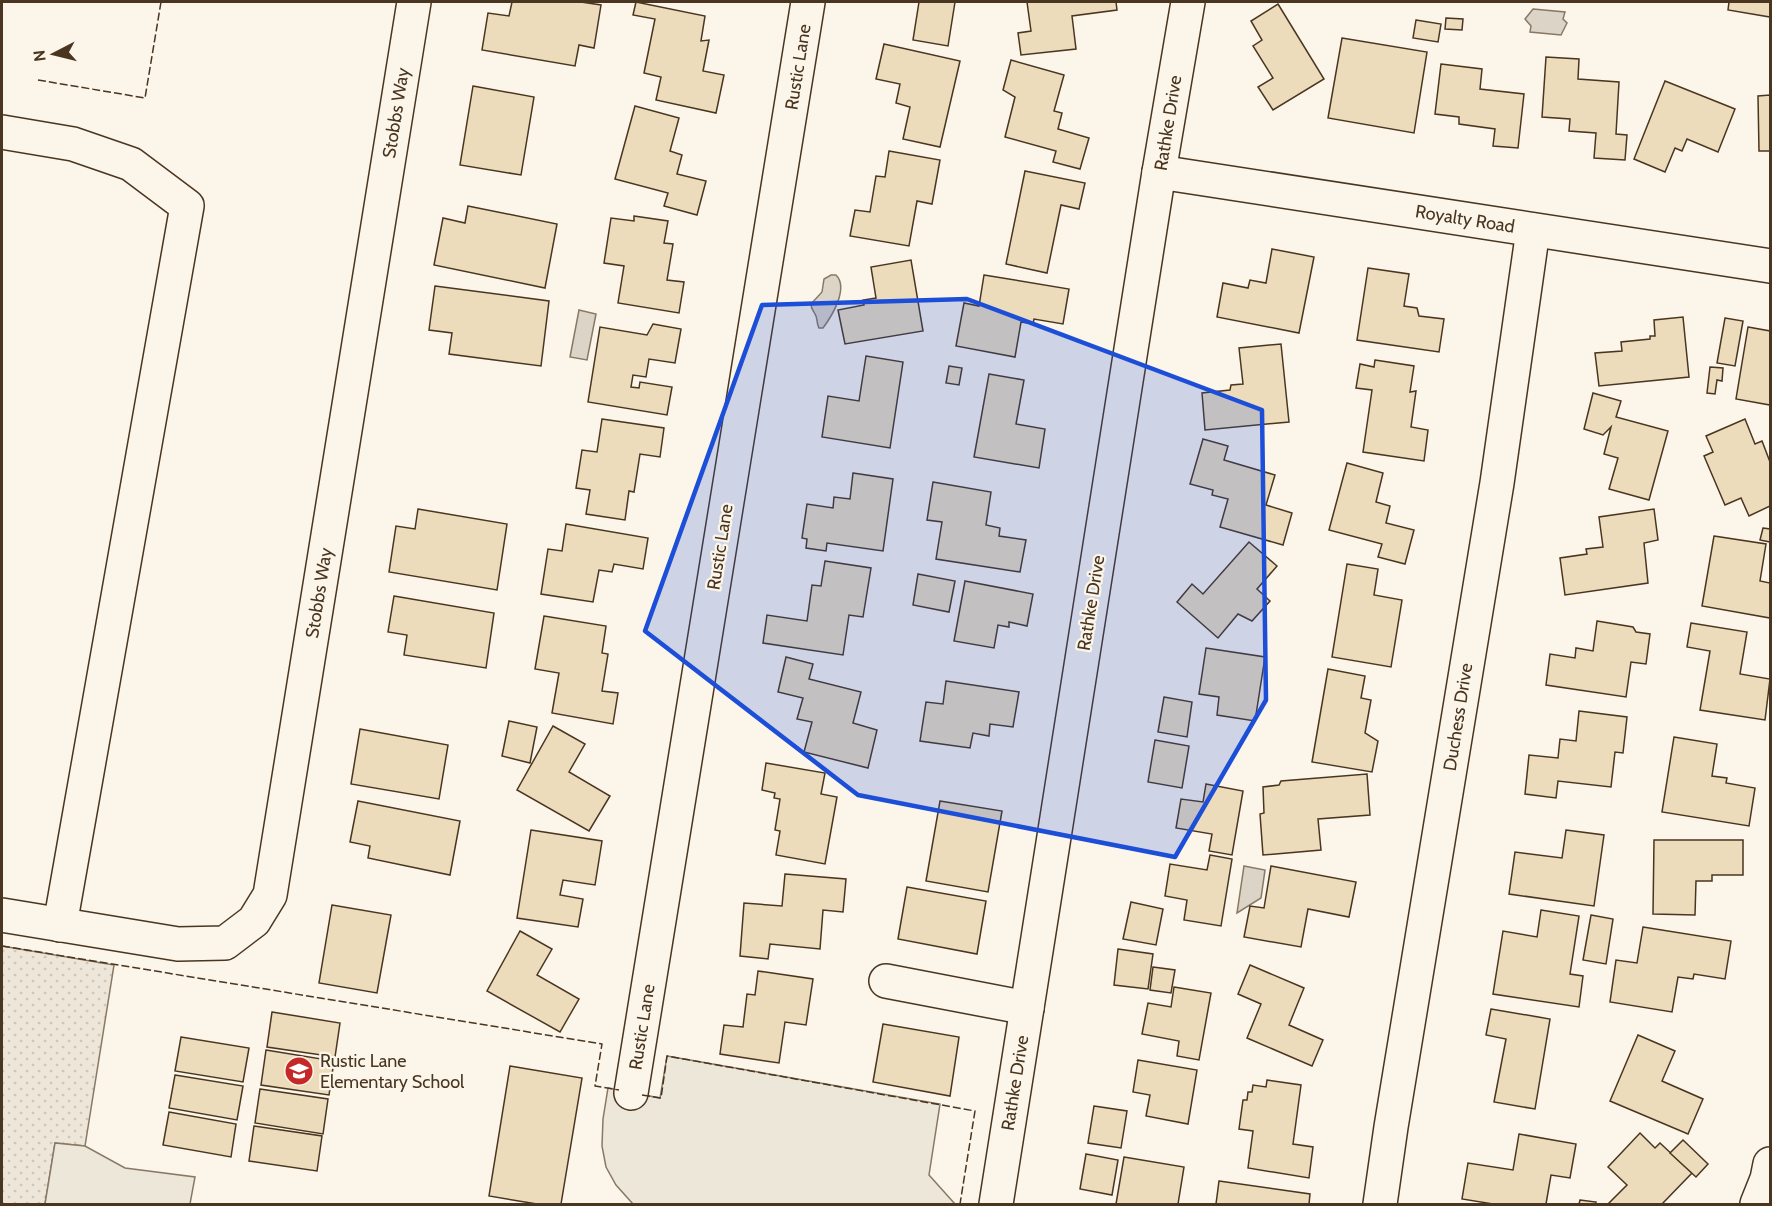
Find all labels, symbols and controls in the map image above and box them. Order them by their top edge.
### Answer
street label: Rustic Lane [780,23,816,111]
north arrow [24,24,84,84]
text: N [29,49,50,63]
street label: Stobbs Way [378,66,414,160]
street label: Rathke Drive [1150,74,1186,172]
street label: Royalty Road [1414,200,1516,238]
street label: Rustic Lane [702,503,738,591]
street label: Stobbs Way [301,546,337,640]
street label: Rathke Drive [1073,554,1109,652]
street label: Duchess Drive [1439,662,1477,772]
street label: Rustic Lane [624,983,660,1071]
street label: Rathke Drive [997,1034,1033,1132]
place label: Rustic Lane Elementary School [320,1050,465,1093]
school or university icon: Rustic Lane Elementary School [283,1055,315,1087]

